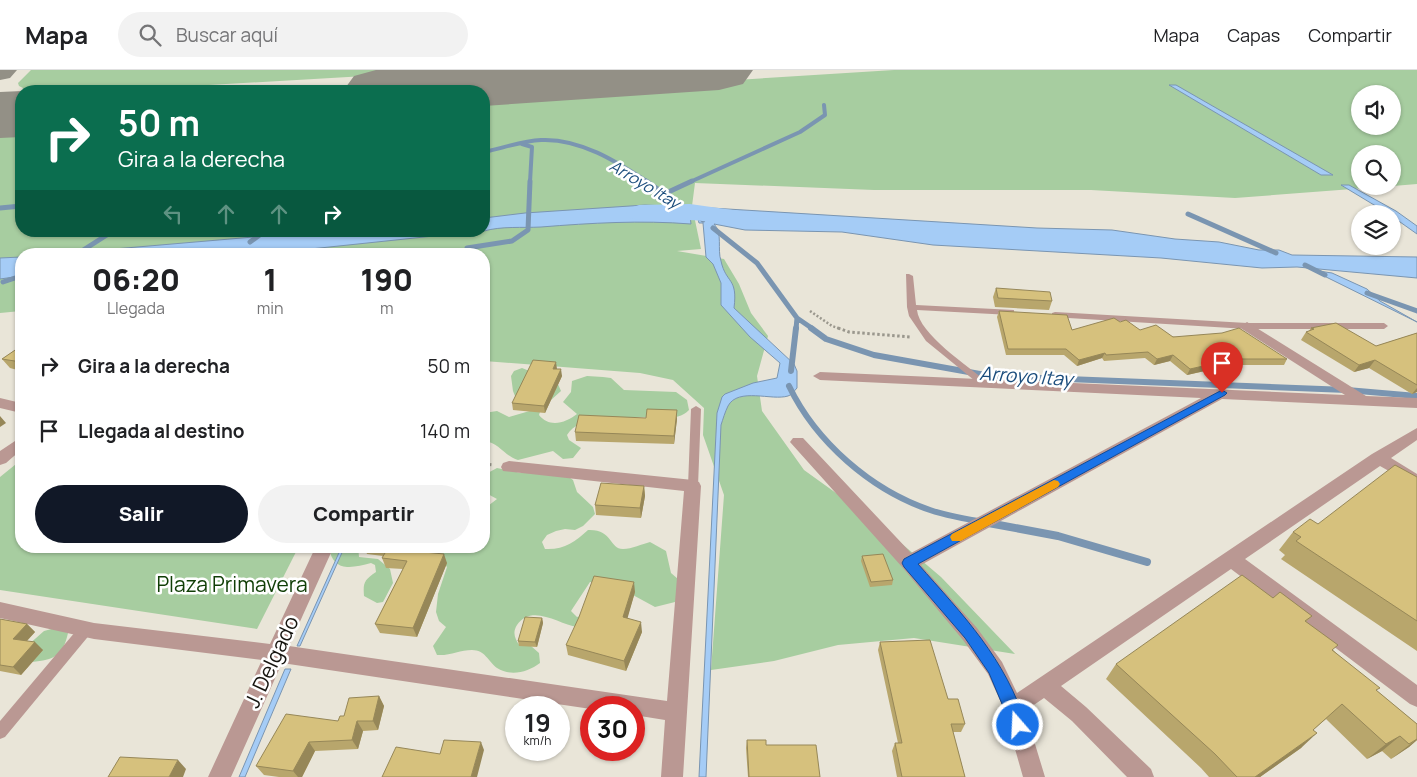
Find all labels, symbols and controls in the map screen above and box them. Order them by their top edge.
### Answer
search box [118,12,468,57]
text: Mapa [25,18,88,51]
icon: search [136,21,164,49]
text: Buscar aquí [176,22,278,48]
text: Mapa [1153,23,1199,47]
text: Capas [1227,23,1280,47]
text: Compartir [1308,23,1392,47]
map controls [1351,85,1401,255]
button: sound [1351,85,1401,135]
text: 50 m [118,99,200,147]
icon: right [35,105,100,170]
text: Gira a la derecha [118,144,285,174]
button: search [1351,145,1401,195]
water label: Arroyo Itay [606,154,686,215]
icon: left [159,200,187,228]
icon: ahead [212,200,240,228]
icon: ahead [265,200,293,228]
icon: right [318,200,346,228]
button: layers [1351,205,1401,255]
text: 06:20 [92,259,180,300]
text: 1 [263,259,277,300]
text: 190 [361,259,413,300]
text: Llegada [107,297,165,319]
text: min [257,297,284,319]
text: m [380,297,394,319]
pin [1201,342,1243,393]
icon: arrive [1208,349,1236,377]
icon: right [35,352,63,380]
text: Gira a la derecha [78,353,230,379]
text: 50 m [428,353,470,379]
water label: Arroyo Itay [979,360,1076,392]
icon: arrive [35,417,63,445]
text: Llegada al destino [78,418,245,444]
text: 140 m [420,418,470,444]
button: Salir [35,485,248,543]
button: Compartir [258,485,470,543]
park label: Plaza Primavera [156,570,308,598]
street label: J. Delgado [238,611,305,712]
speed limit sign: 30 [580,696,645,761]
position arrow [991,698,1043,750]
text: 19 [524,705,551,740]
text: km/h [524,732,551,749]

